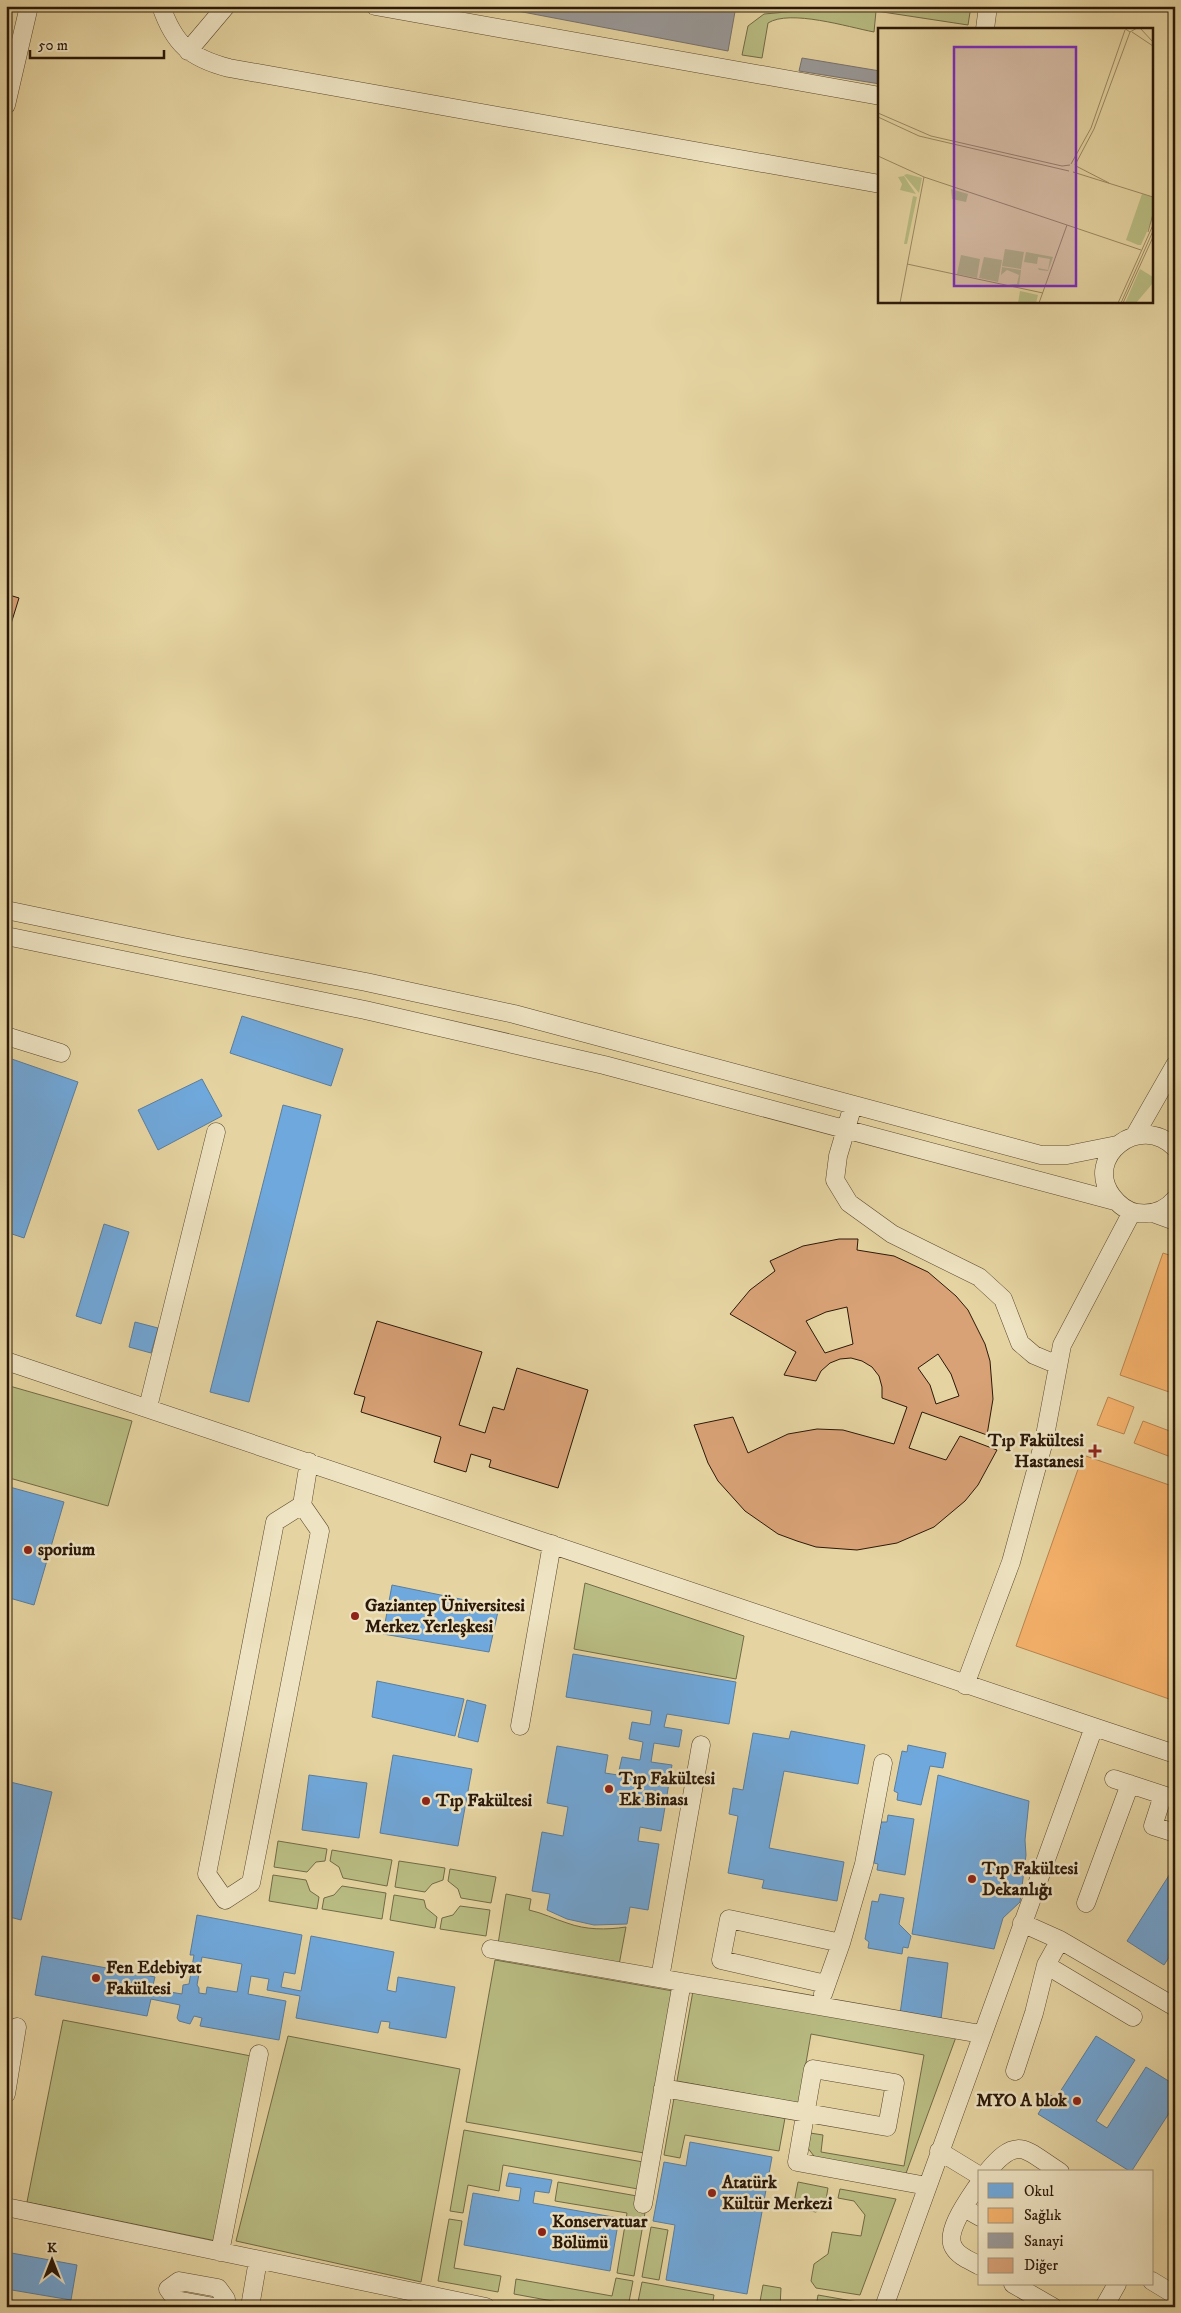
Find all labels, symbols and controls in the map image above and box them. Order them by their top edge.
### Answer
scale bar [30,28,164,60]
inset map [878,28,1154,302]
text: 50 m [38,36,68,55]
place label: Tıp Fakültesi Hastanesi [987,1430,1084,1473]
marker: Tıp Fakültesi Hastanesi [1088,1444,1102,1458]
place label: sporium [38,1539,96,1561]
marker: sporium [22,1544,34,1556]
place label: Gaziantep Üniversitesi Merkez Yerleşkesi [365,1594,525,1638]
marker: Gaziantep Üniversitesi Merkez Yerleşkesi [349,1610,361,1622]
place label: Tıp Fakültesi Ek Binası [618,1768,715,1811]
marker: Tıp Fakültesi Ek Binası [603,1783,615,1795]
place label: Tıp Fakültesi [435,1790,532,1812]
marker: Tıp Fakültesi [420,1795,432,1807]
place label: Tıp Fakültesi Dekanlığı [981,1858,1078,1901]
marker: Tıp Fakültesi Dekanlığı [966,1873,978,1885]
place label: Fen Edebiyat Fakültesi [106,1957,202,2000]
marker: Fen Edebiyat Fakültesi [90,1972,102,1984]
place label: MYO A blok [976,2090,1068,2112]
marker: MYO A blok [1071,2095,1083,2107]
legend [978,2170,1154,2286]
place label: Atatürk Kültür Merkezi [721,2172,833,2215]
text: Okul [1024,2182,1054,2201]
marker: Atatürk Kültür Merkezi [706,2187,718,2199]
text: Sağlık [1024,2206,1062,2225]
place label: Konservatuar Bölümü [552,2211,648,2254]
marker: Konservatuar Bölümü [536,2226,548,2238]
text: Sanayi [1024,2232,1063,2251]
north arrow [28,2236,78,2286]
text: K [47,2239,58,2257]
text: Diğer [1024,2256,1059,2275]

